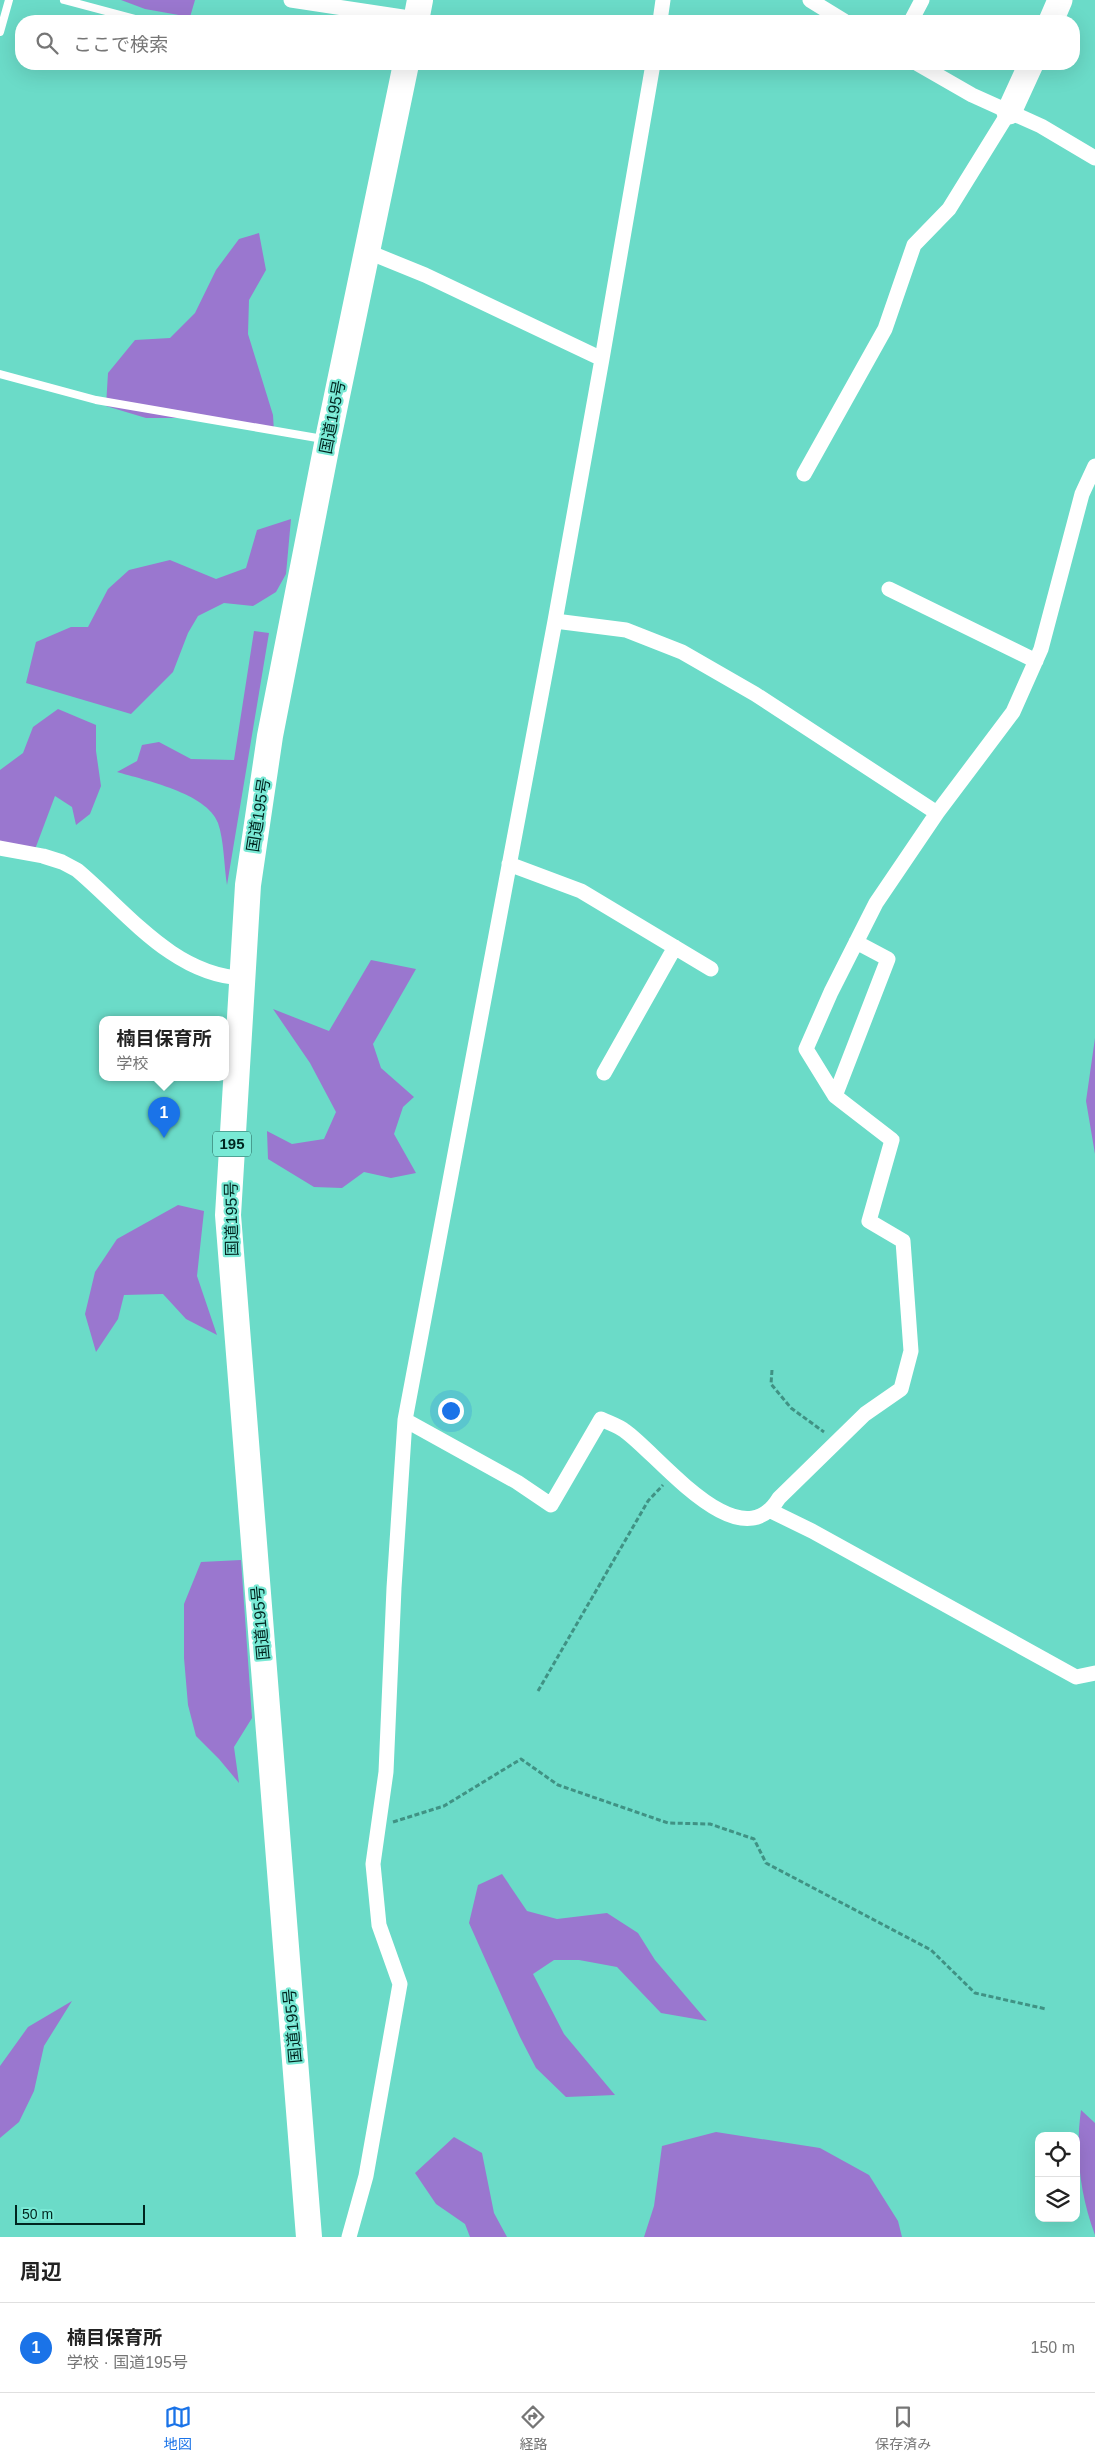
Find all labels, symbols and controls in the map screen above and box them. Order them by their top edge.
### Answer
search box [15,15,1080,70]
icon: search [33,29,61,57]
text: ここで検索 [73,34,168,55]
street label: 国道195号 [317,379,348,455]
street label: 国道195号 [244,777,273,853]
popup [99,1016,229,1081]
text: 楠目保育所 [116,1028,212,1049]
text: 学校 [116,1055,149,1072]
pin: 1 [148,1097,180,1138]
road number: 195 [213,1132,251,1156]
street label: 国道195号 [222,1181,241,1256]
your location [438,1398,464,1424]
street label: 国道195号 [249,1585,272,1661]
street label: 国道195号 [281,1988,304,2064]
map controls [1035,2132,1080,2222]
button: locate [1035,2132,1080,2177]
button: layers [1035,2177,1080,2222]
scale bar [15,2202,145,2225]
text: 50 m [22,2206,53,2222]
text: 周辺 [20,2260,62,2283]
text: 楠目保育所 [67,2327,162,2348]
text: 1 [32,2339,40,2356]
text: 150 m [1031,2339,1075,2356]
text: 学校 · 国道195号 [67,2354,188,2371]
tab: 地図 [164,2403,192,2453]
tab: 経路 [519,2403,547,2453]
tab: 保存済み [875,2403,931,2453]

